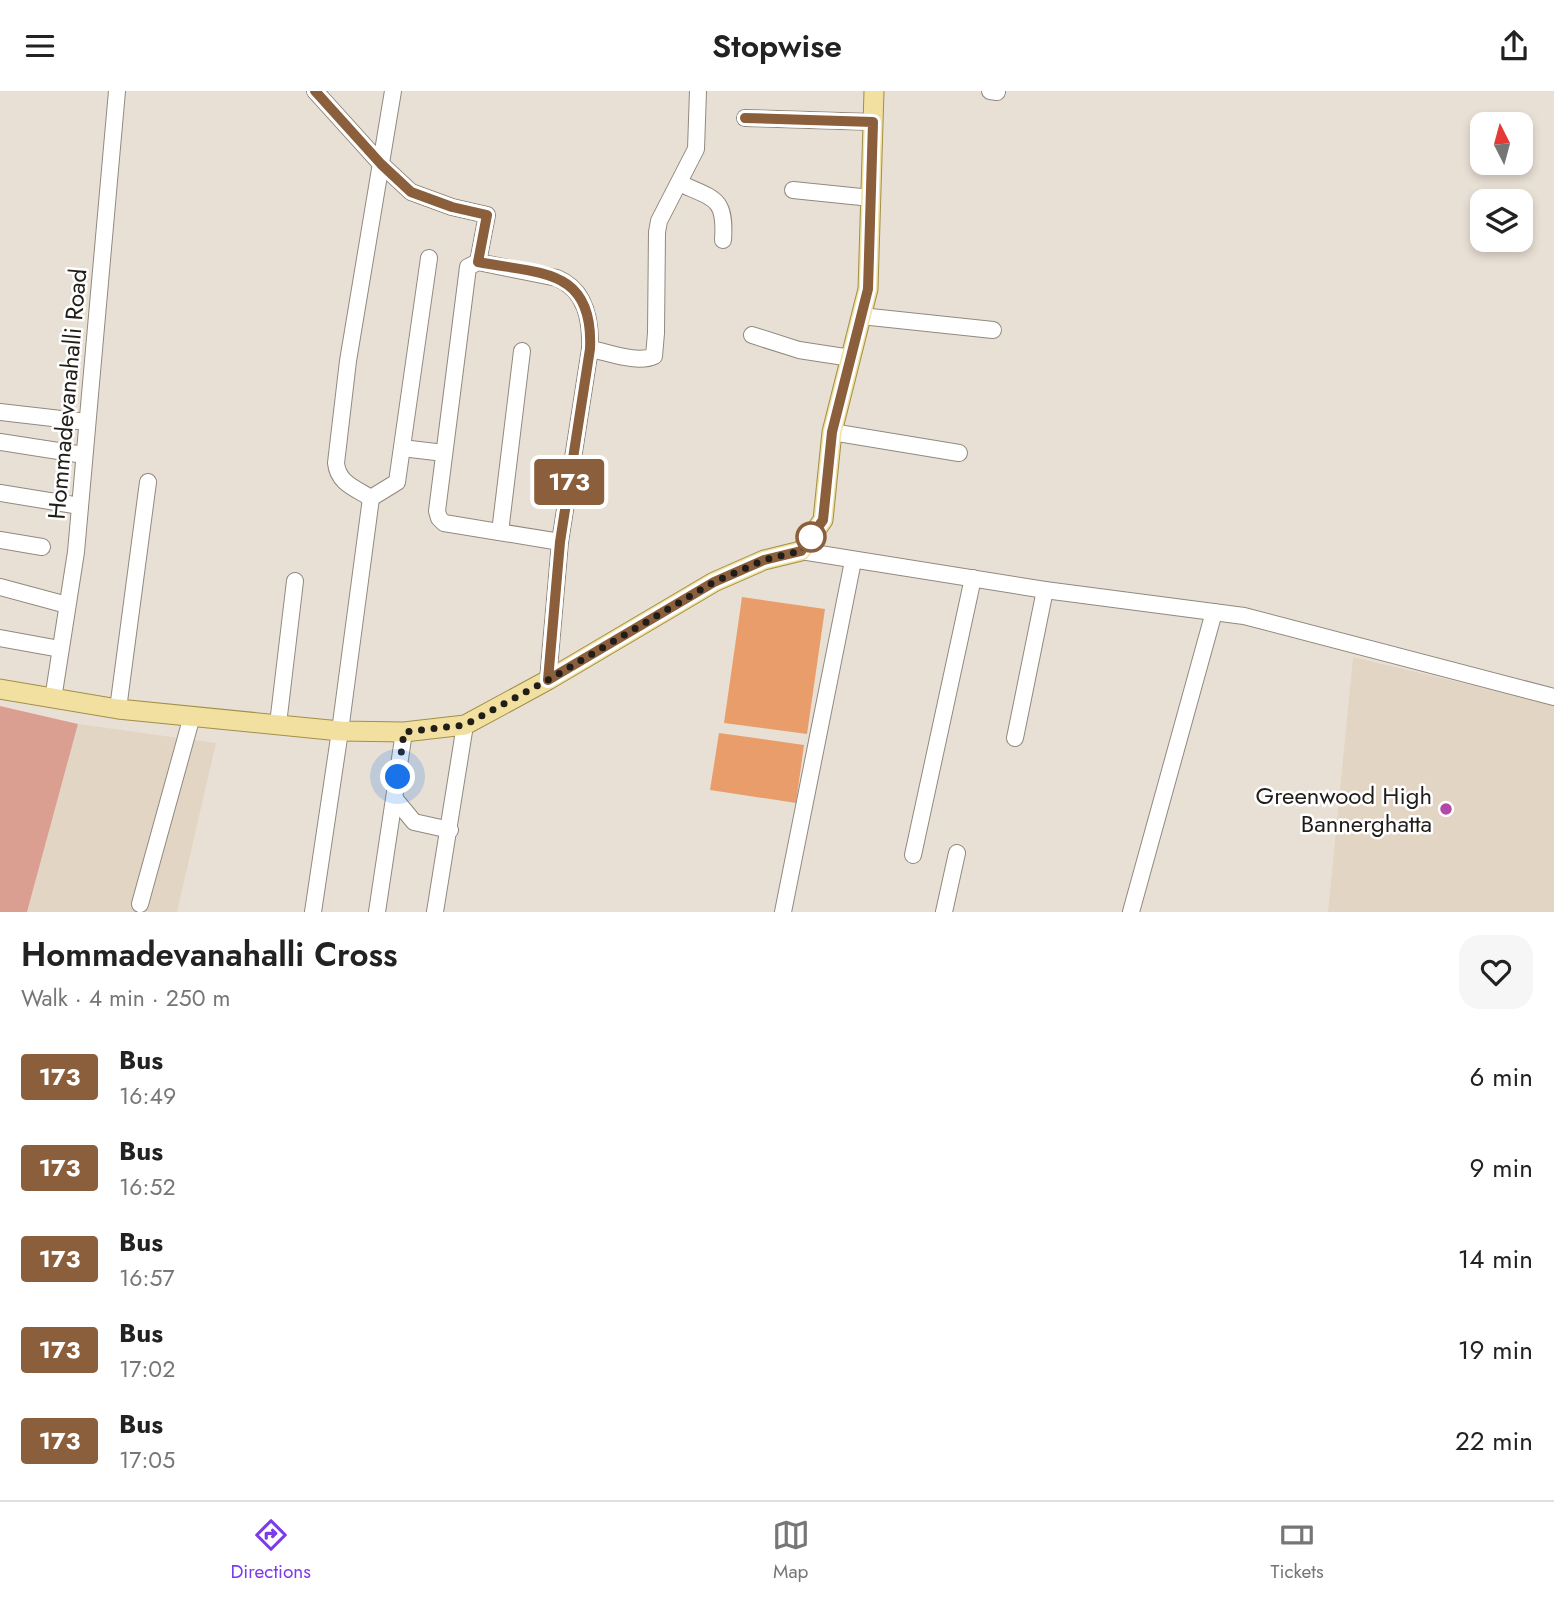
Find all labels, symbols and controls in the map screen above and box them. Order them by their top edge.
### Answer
text: Stopwise [712,23,842,69]
icon: menu [21,27,59,65]
icon: share [1495,27,1533,65]
north arrow [1470,112,1533,175]
map controls [1470,112,1533,252]
button: layers [1470,189,1533,252]
street label: Hommadevanahalli Road [39,267,95,521]
line badge: 173 [529,459,609,505]
text: 173 [548,464,590,499]
unlabelled marker [796,522,826,552]
your location [380,759,415,794]
place label: Greenwood High Bannerghatta [1256,778,1432,841]
marker: Greenwood High Bannerghatta [1438,801,1454,817]
text: Hommadevanahalli Cross [21,931,397,978]
button: heart [1459,935,1533,1009]
text: Walk · 4 min · 250 m [21,981,230,1015]
text: Bus [119,1041,163,1079]
text: 6 min [1470,1058,1533,1096]
text: 173 [39,1059,80,1094]
text: 16:49 [119,1079,176,1113]
text: Bus [119,1132,163,1170]
text: 9 min [1470,1149,1533,1187]
text: 173 [39,1150,80,1185]
text: 16:52 [119,1170,176,1204]
text: Bus [119,1223,163,1261]
text: 14 min [1458,1240,1533,1278]
text: 173 [39,1241,80,1276]
text: 16:57 [119,1261,175,1295]
text: Bus [119,1314,163,1352]
text: 19 min [1458,1331,1533,1369]
text: 173 [39,1332,80,1367]
text: 17:02 [119,1352,175,1386]
text: Bus [119,1405,163,1443]
text: 22 min [1455,1422,1533,1460]
text: 173 [39,1423,80,1458]
text: 17:05 [119,1443,175,1477]
tab: Directions [230,1516,311,1585]
tab: Map [772,1516,810,1585]
tab: Tickets [1271,1516,1324,1585]

